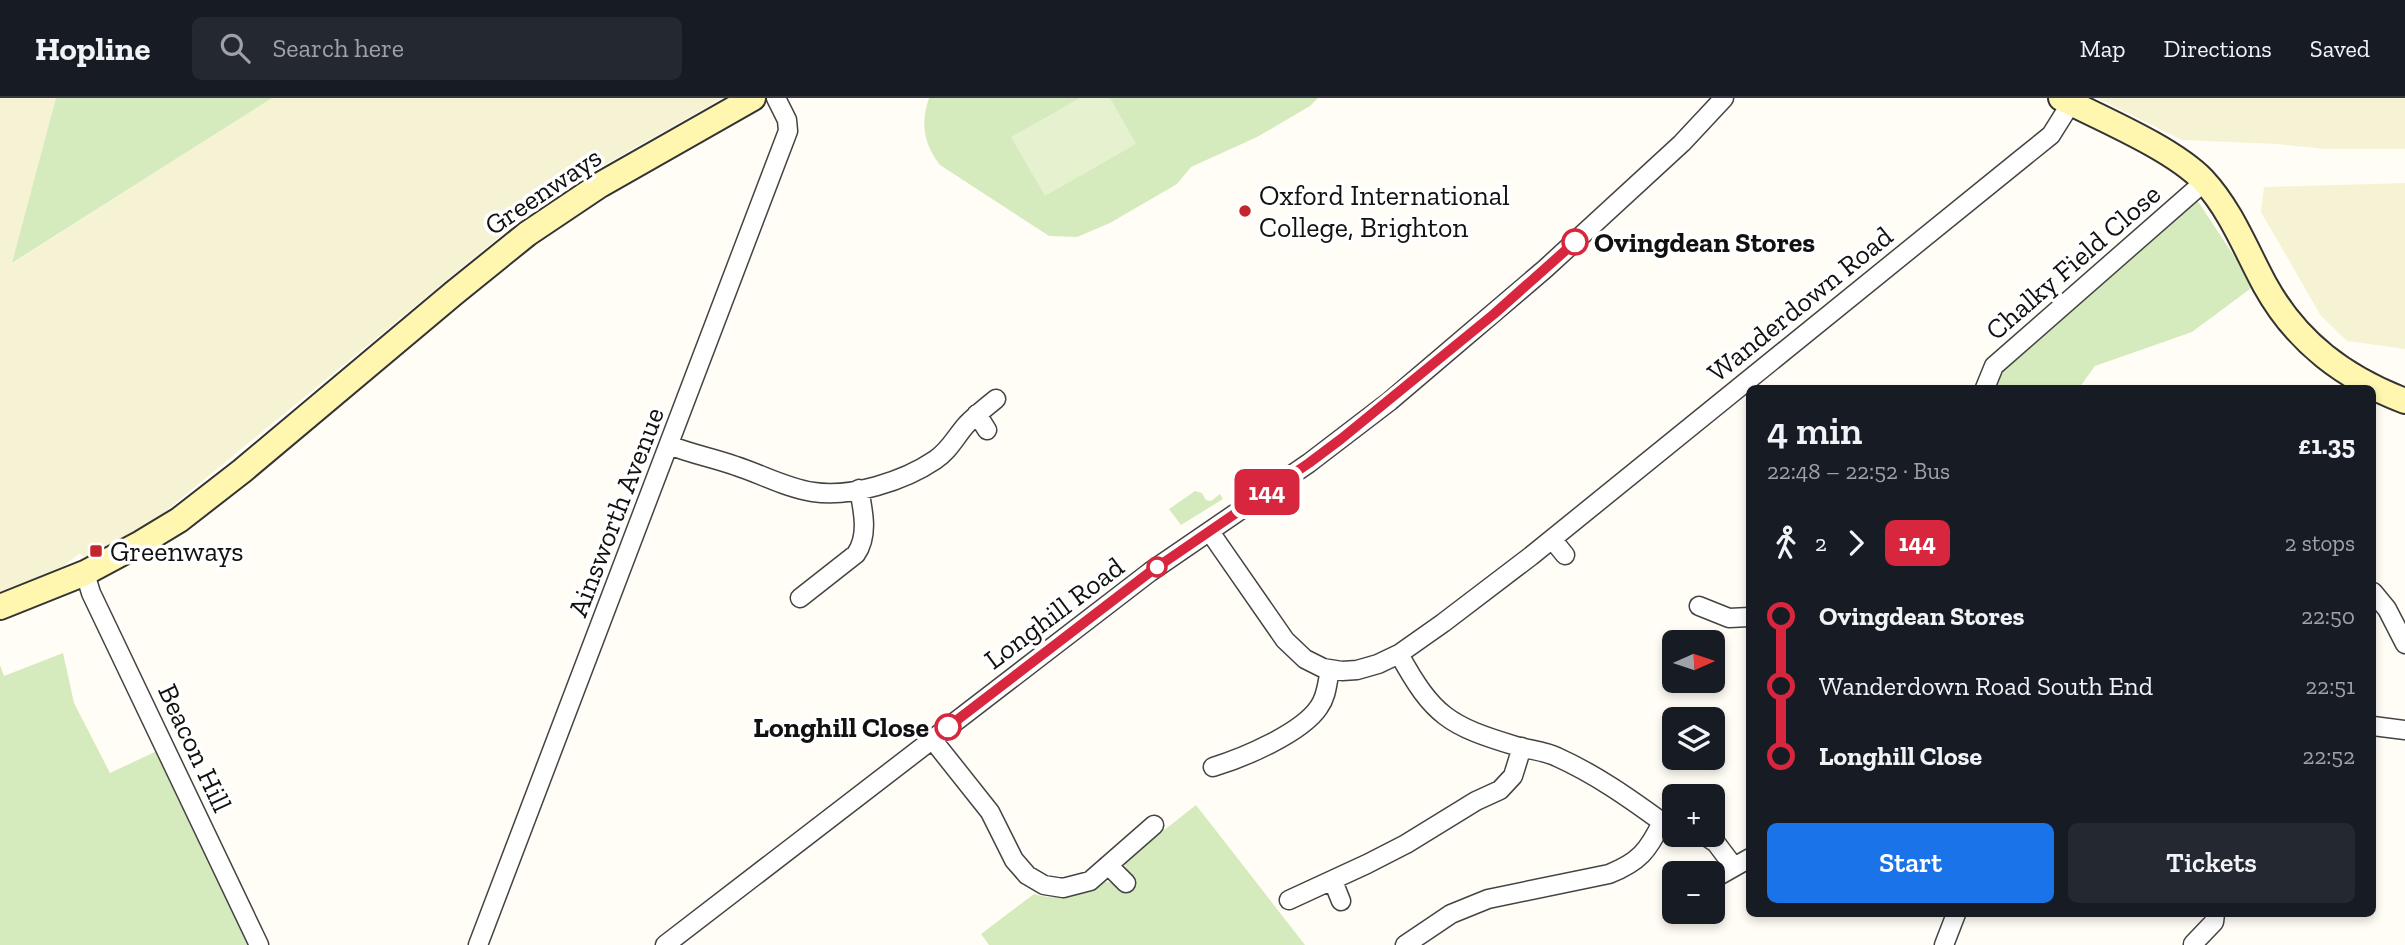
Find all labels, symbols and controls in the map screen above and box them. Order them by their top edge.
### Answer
search box [192,17,682,80]
text: Hopline [35,29,150,68]
icon: search [216,29,254,67]
text: Search here [272,32,404,64]
text: Map [2080,34,2126,63]
text: Directions [2164,34,2272,63]
text: Saved [2310,34,2370,63]
street label: Greenways [478,140,608,242]
street label: Chalky Field Close [1979,177,2167,347]
place label: Oxford International College, Brighton [1259,179,1510,244]
marker: Oxford International College, Brighton [1237,203,1253,219]
street label: Wanderdown Road [1701,219,1899,389]
place label: Ovingdean Stores [1594,226,1815,259]
marker: Ovingdean Stores [1562,229,1588,255]
street label: Ainsworth Avenue [561,403,671,621]
text: 4 min [1767,408,1862,454]
text: £1.35 [2298,429,2355,461]
text: 22:48 – 22:52 · Bus [1767,457,1950,485]
line badge: 144 [1227,469,1307,515]
text: 144 [1248,477,1286,506]
icon: walk [1767,524,1805,562]
icon: forward [1837,524,1875,562]
text: 144 [1899,528,1936,557]
text: 2 [1815,529,1827,557]
text: 2 stops [2285,529,2355,557]
place label: Greenways [110,535,244,568]
marker: Greenways [88,543,104,559]
street label: Longhill Road [978,550,1130,676]
unlabelled marker [1147,557,1167,577]
text: Ovingdean Stores [1819,600,2024,632]
text: 22:50 [2301,602,2355,630]
north arrow [1662,630,1726,693]
map controls [1662,630,1725,924]
text: Wanderdown Road South End [1819,670,2153,702]
text: 22:51 [2306,672,2355,700]
street label: Beacon Hill [151,679,239,817]
button: layers [1662,707,1725,770]
place label: Longhill Close [753,711,929,744]
marker: Longhill Close [935,714,961,740]
text: Longhill Close [1819,740,1982,772]
text: 22:52 [2303,742,2355,770]
button: + [1662,784,1725,847]
button: Start [1767,823,2054,903]
button: Tickets [2068,823,2355,903]
button: − [1662,861,1725,924]

